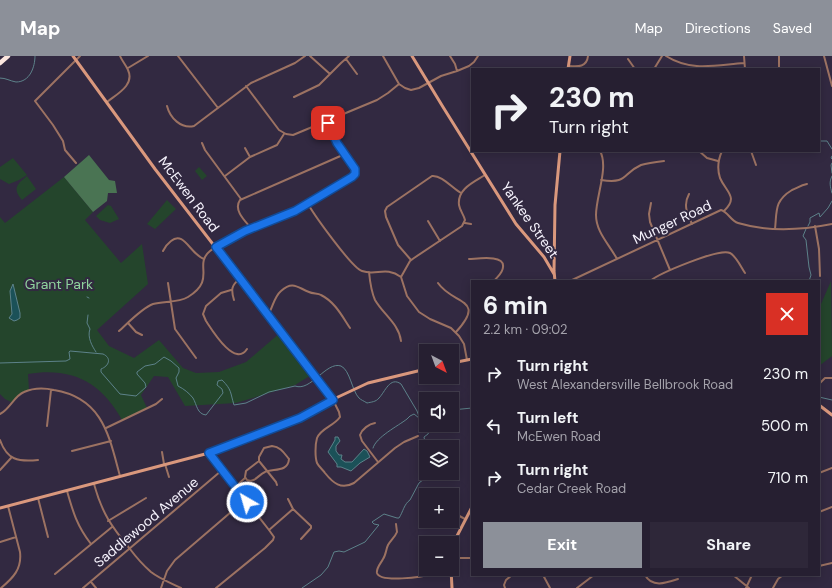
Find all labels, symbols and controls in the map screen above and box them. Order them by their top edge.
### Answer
text: Map [20,16,60,41]
text: Map [635,19,663,37]
text: Directions [685,19,751,37]
text: Saved [773,19,812,37]
text: 230 m [549,79,635,116]
icon: right [483,84,535,136]
pin [311,106,345,140]
icon: arrive [317,112,339,134]
text: Turn right [549,115,629,139]
street label: McEwen Road [155,152,223,236]
street label: Yankee Street [497,179,563,261]
street label: Munger Road [630,196,714,248]
park label: Grant Park [25,275,93,293]
text: 6 min [483,290,548,321]
button: close [766,293,808,335]
text: 2.2 km · 09:02 [483,321,568,338]
north arrow [419,344,459,384]
map controls [419,344,459,576]
text: Turn right [517,356,588,376]
icon: right [483,363,505,385]
text: 230 m [763,364,808,384]
text: West Alexandersville Bellbrook Road [517,376,733,393]
button: sound [419,392,459,432]
text: Turn left [517,408,578,428]
icon: left [483,415,505,437]
text: 500 m [761,416,808,436]
text: McEwen Road [517,428,601,445]
button: layers [419,440,459,480]
text: Turn right [517,460,588,480]
icon: right [483,467,505,489]
text: 710 m [768,468,808,488]
street label: Saddlewood Avenue [90,473,202,571]
text: Cedar Creek Road [517,480,626,497]
position arrow [226,481,268,523]
button: + [419,488,459,528]
button: Exit [483,522,642,568]
button: Share [650,522,808,568]
button: − [419,536,459,576]

